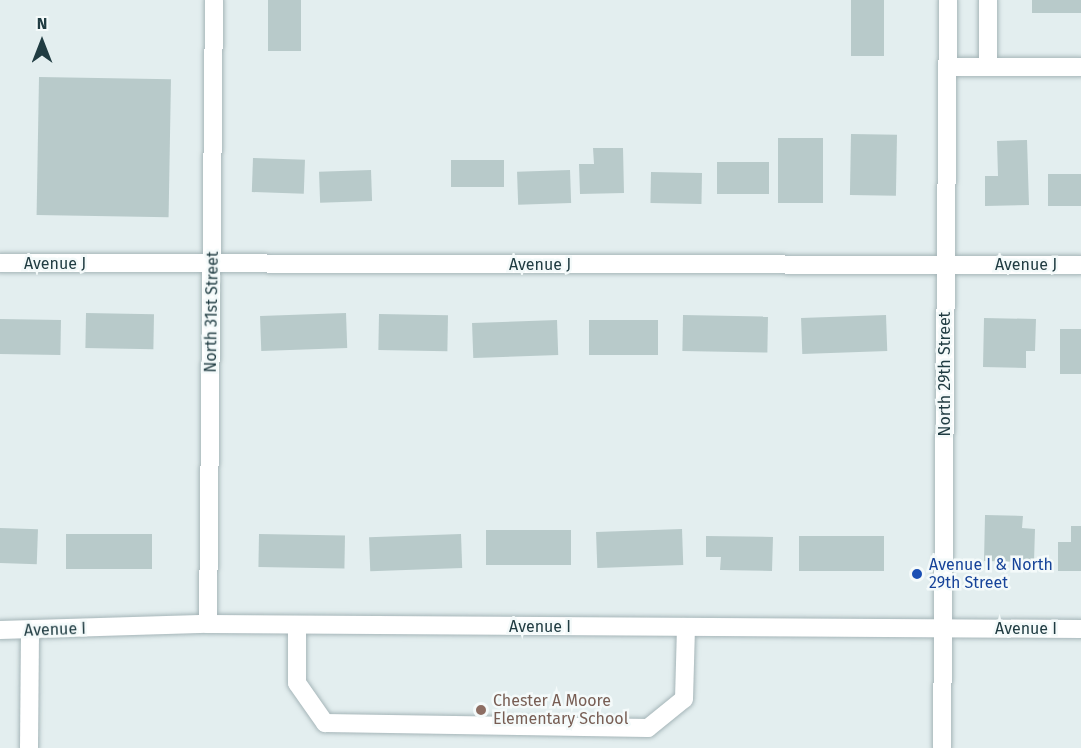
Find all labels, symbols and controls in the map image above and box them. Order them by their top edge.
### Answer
north arrow [12,12,72,72]
text: N [37,14,47,33]
street label: North 31st Street [201,251,223,373]
street label: Avenue J [24,254,86,274]
street label: Avenue J [509,255,571,275]
street label: Avenue J [995,255,1057,275]
street label: North 29th Street [935,312,955,436]
place label: Avenue I & North 29th Street [929,555,1053,593]
marker: Avenue I & North 29th Street [910,567,924,581]
street label: Avenue I [509,617,571,637]
street label: Avenue I [24,619,86,641]
street label: Avenue I [995,619,1057,639]
place label: Chester A Moore Elementary School [493,691,628,729]
marker: Chester A Moore Elementary School [474,703,488,717]

